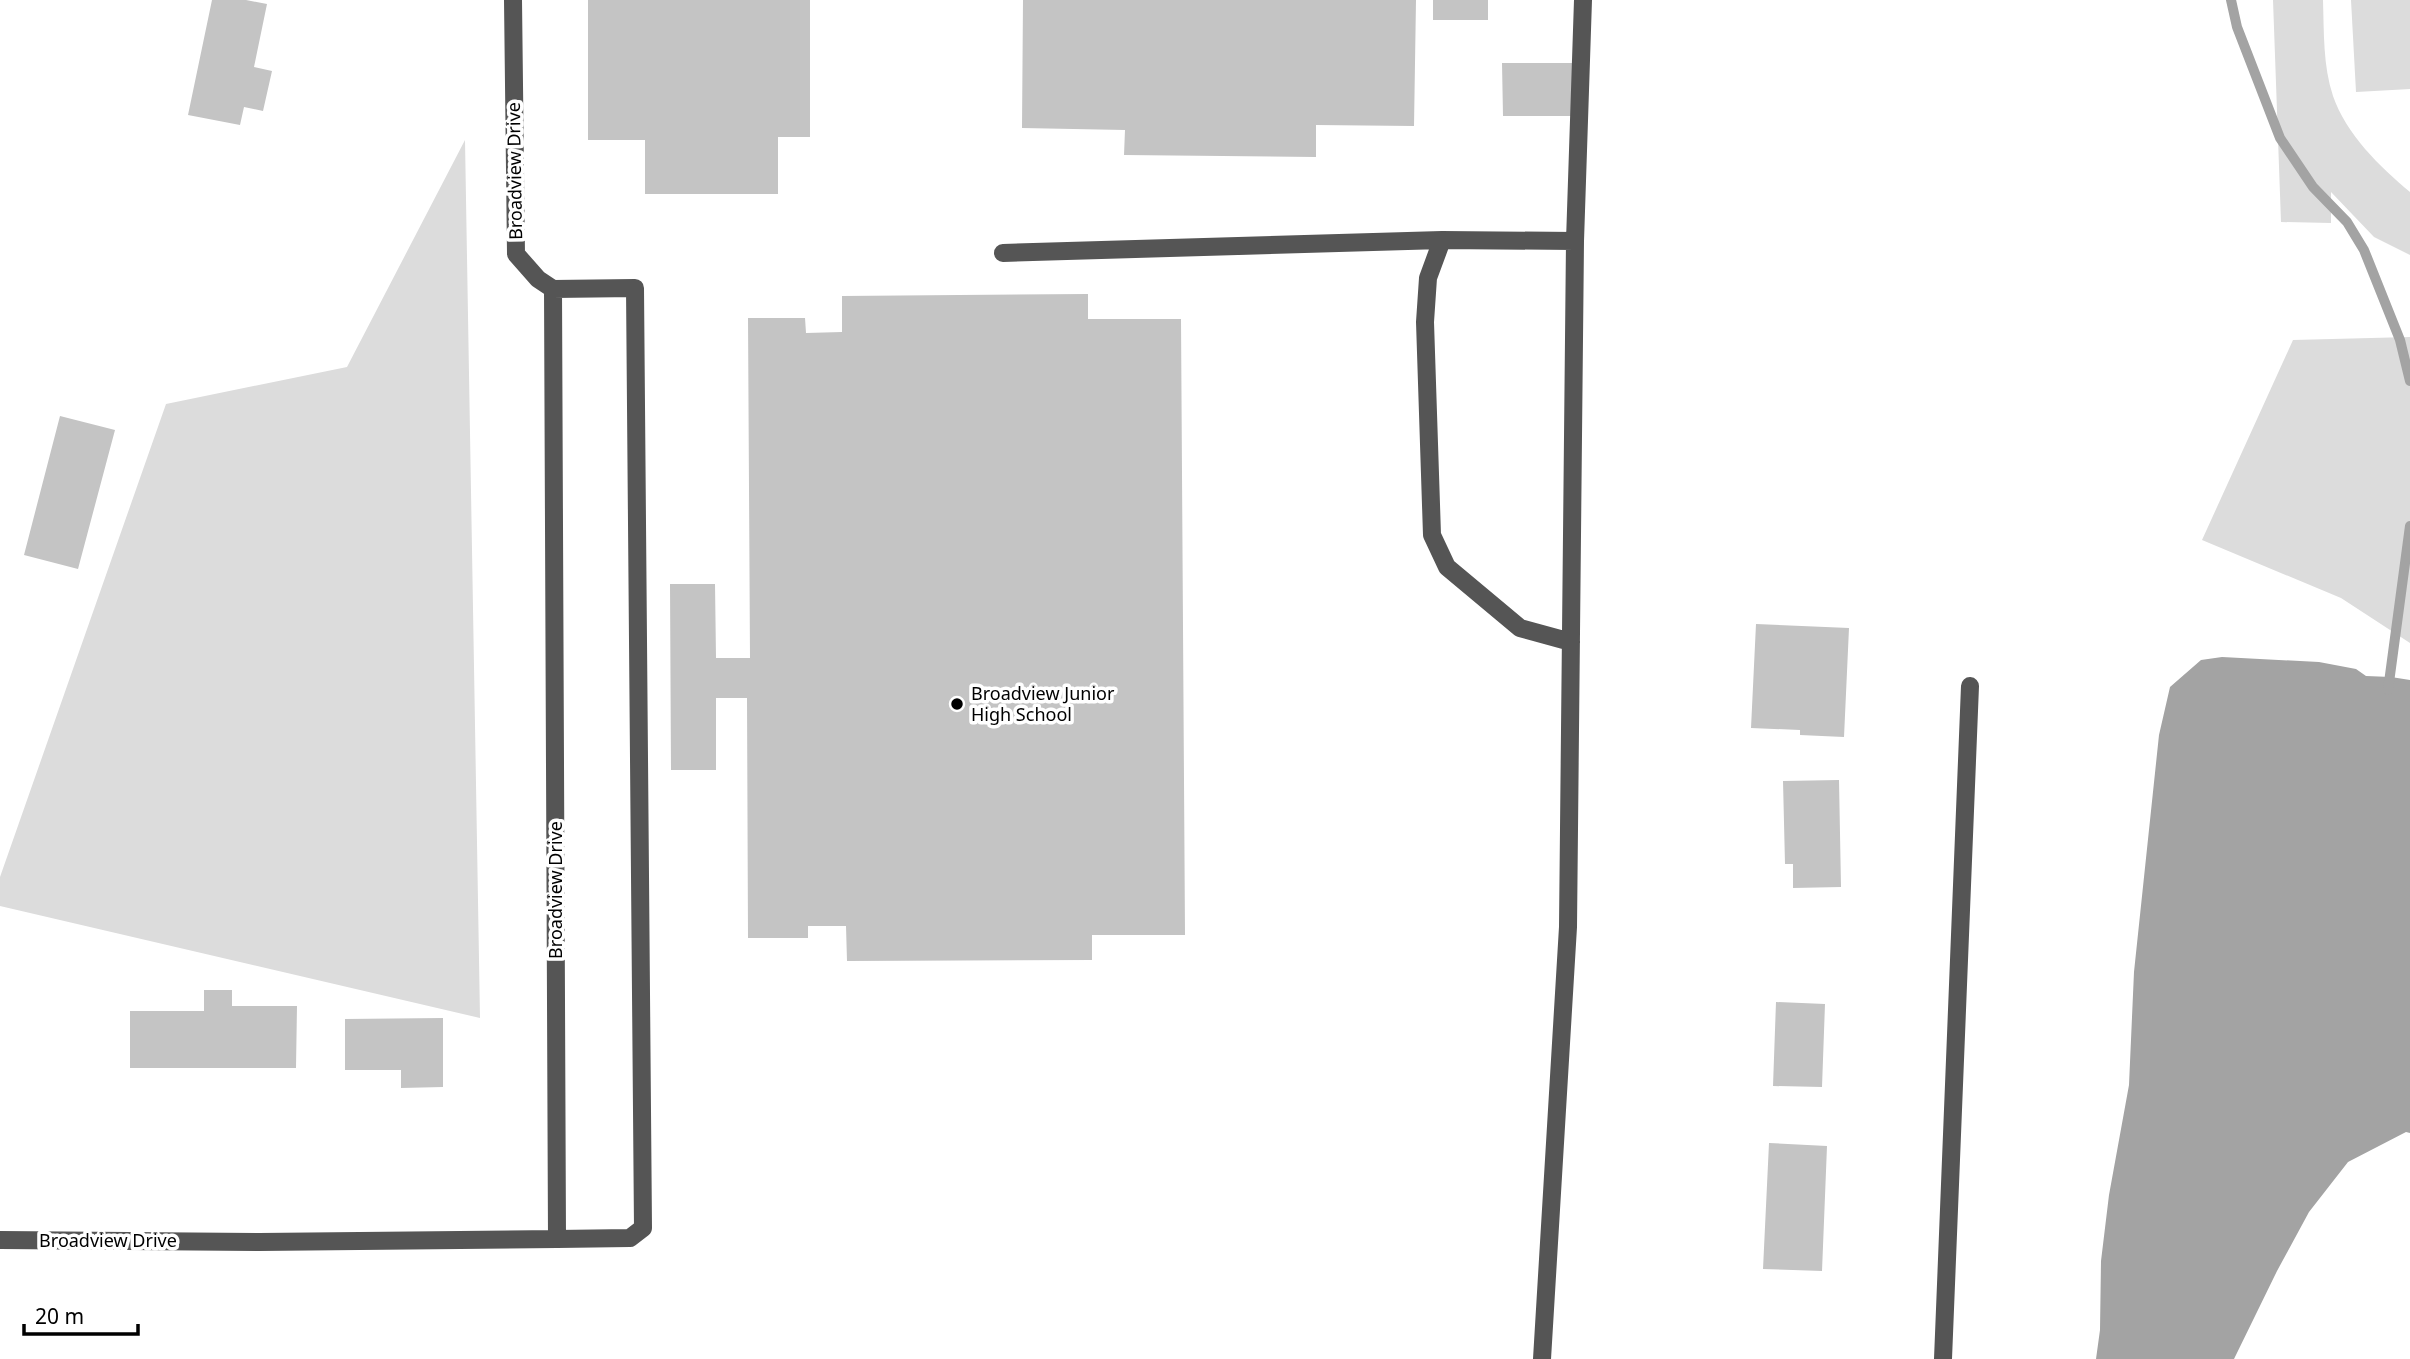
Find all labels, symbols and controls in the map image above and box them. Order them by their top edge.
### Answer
street label: Broadview Drive [501,102,527,240]
place label: Broadview Junior High School [971,681,1115,726]
marker: Broadview Junior High School [949,696,965,712]
street label: Broadview Drive [543,821,567,959]
street label: Broadview Drive [39,1228,177,1252]
scale bar [24,1292,138,1336]
text: 20 m [35,1302,84,1330]

